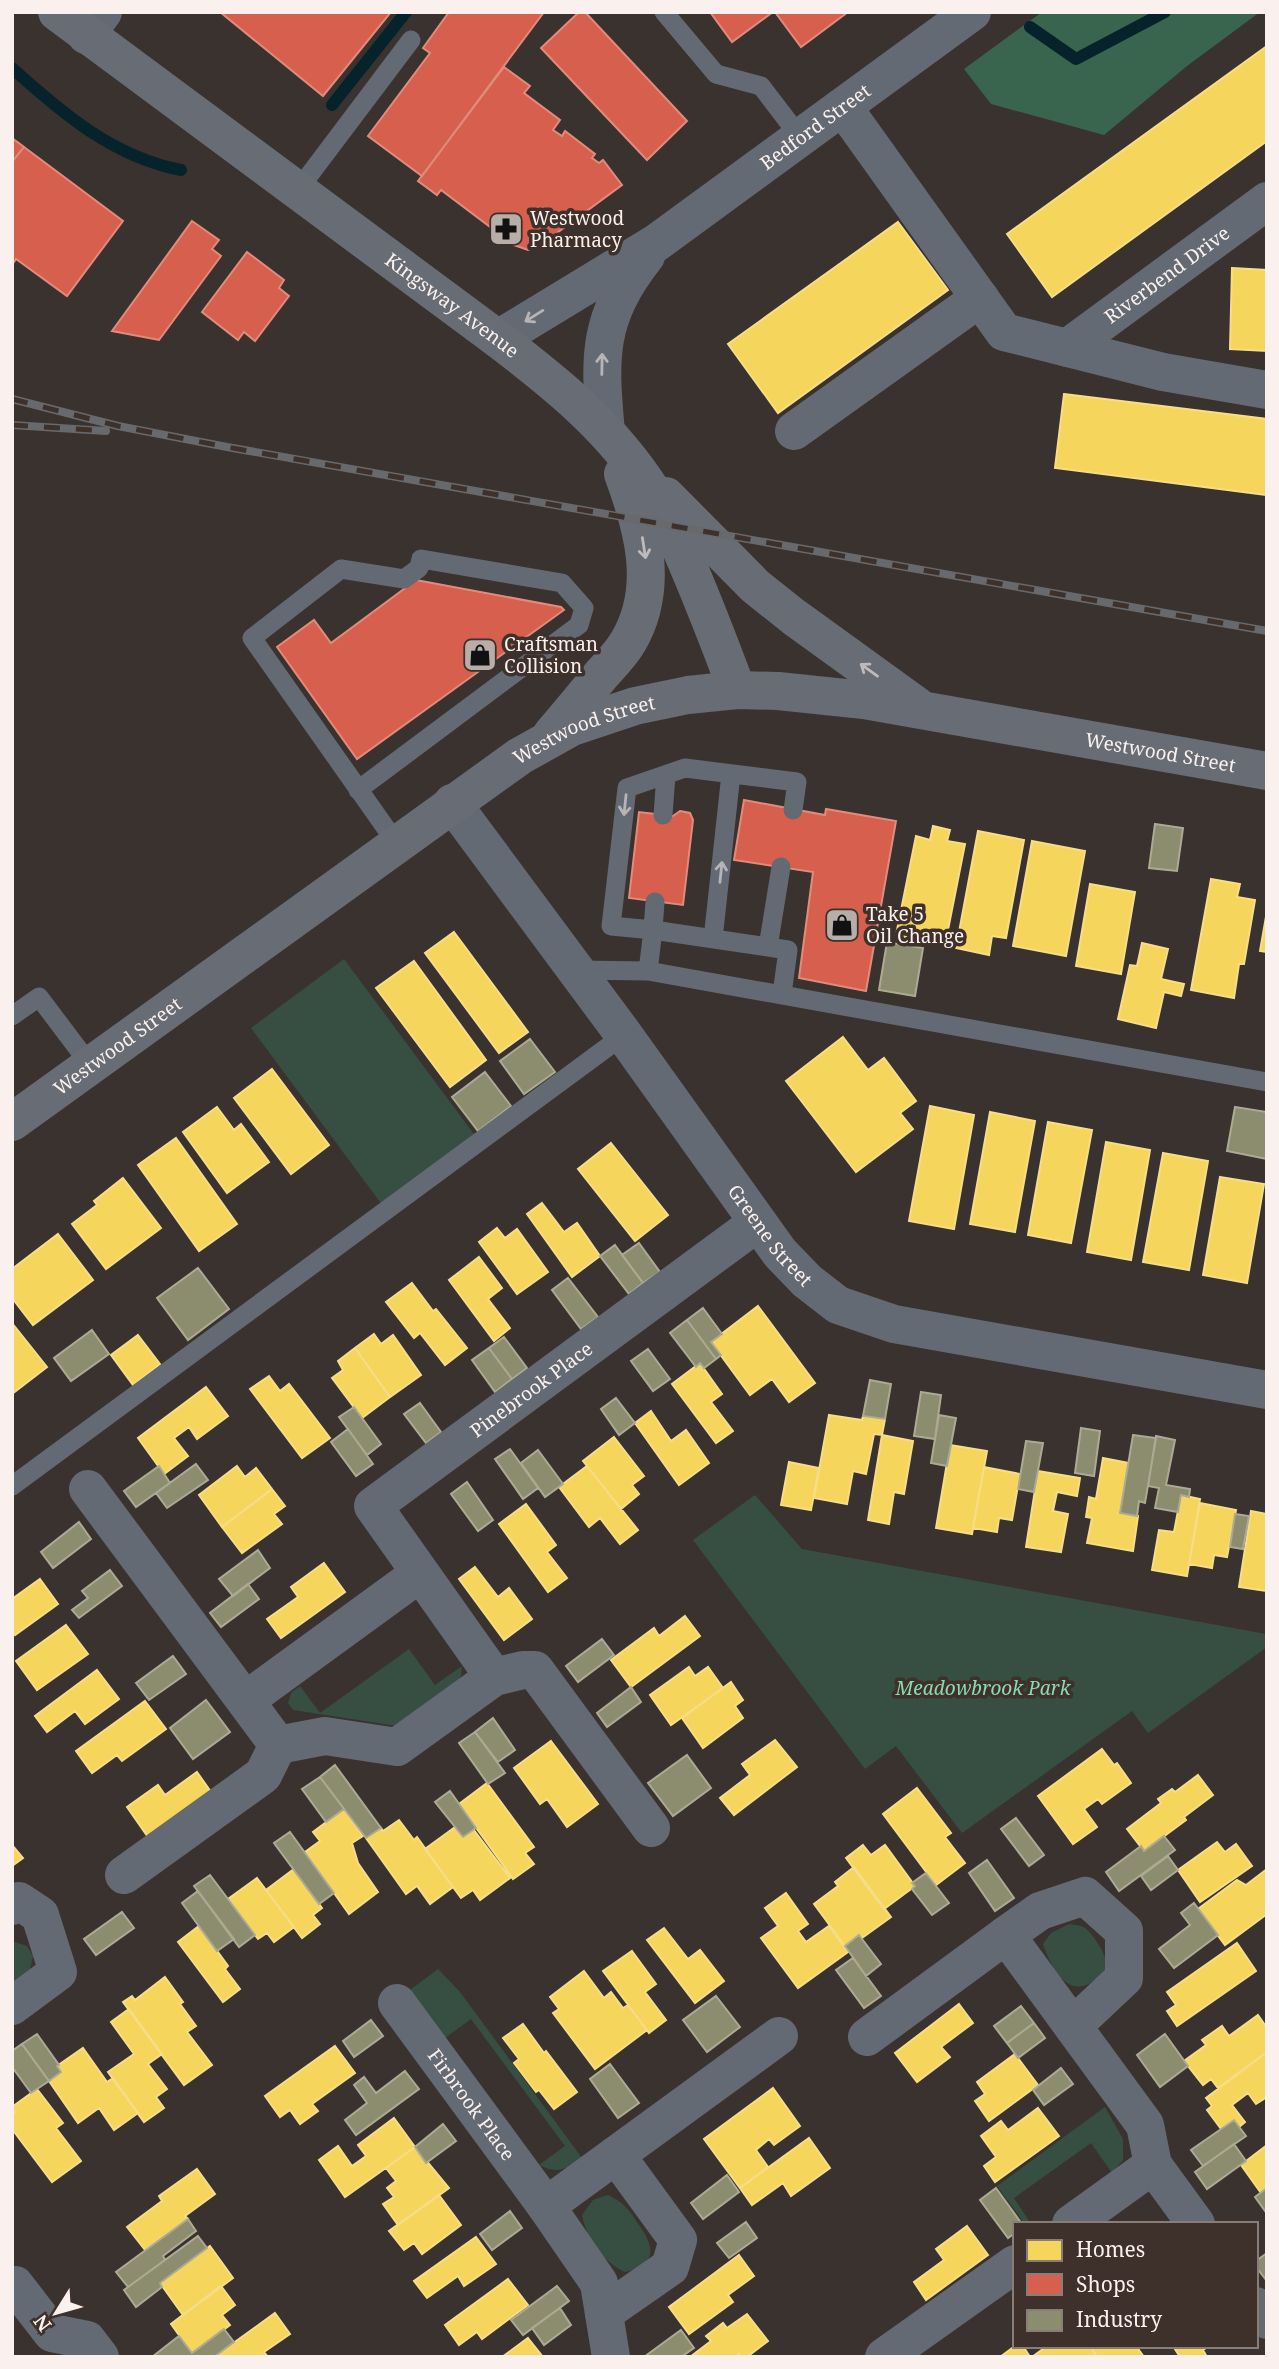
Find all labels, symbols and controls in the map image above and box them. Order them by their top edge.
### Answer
street label: Bedford Street [755,77,876,176]
place label: Westwood Pharmacy [530,205,624,253]
pharmacy icon: Westwood Pharmacy [487,210,525,248]
street label: Riverbend Drive [1099,220,1235,329]
street label: Kingsway Avenue [380,247,525,364]
one-way arrow [525,309,545,323]
one-way arrow [596,353,609,376]
one-way arrow [638,536,651,559]
place label: Craftsman Collision [504,631,598,679]
shop icon: Craftsman Collision [461,636,499,674]
one-way arrow [860,663,879,678]
street label: Westwood Street [508,689,658,770]
street label: Westwood Street [1083,726,1238,778]
one-way arrow [618,793,631,815]
one-way arrow [714,861,727,883]
place label: Take 5 Oil Change [866,901,964,949]
shop icon: Take 5 Oil Change [823,906,861,944]
street label: Westwood Street [48,991,187,1101]
street label: Greene Street [722,1179,819,1292]
street label: Pinebrook Place [465,1336,598,1443]
park label: Meadowbrook Park [895,1675,1072,1701]
street label: Firbrook Place [422,2043,521,2166]
legend [1013,2222,1258,2348]
text: Homes [1076,2235,1145,2263]
text: Shops [1076,2270,1135,2298]
north arrow [21,2278,91,2348]
text: Industry [1076,2305,1162,2333]
text: N [28,2309,57,2337]

